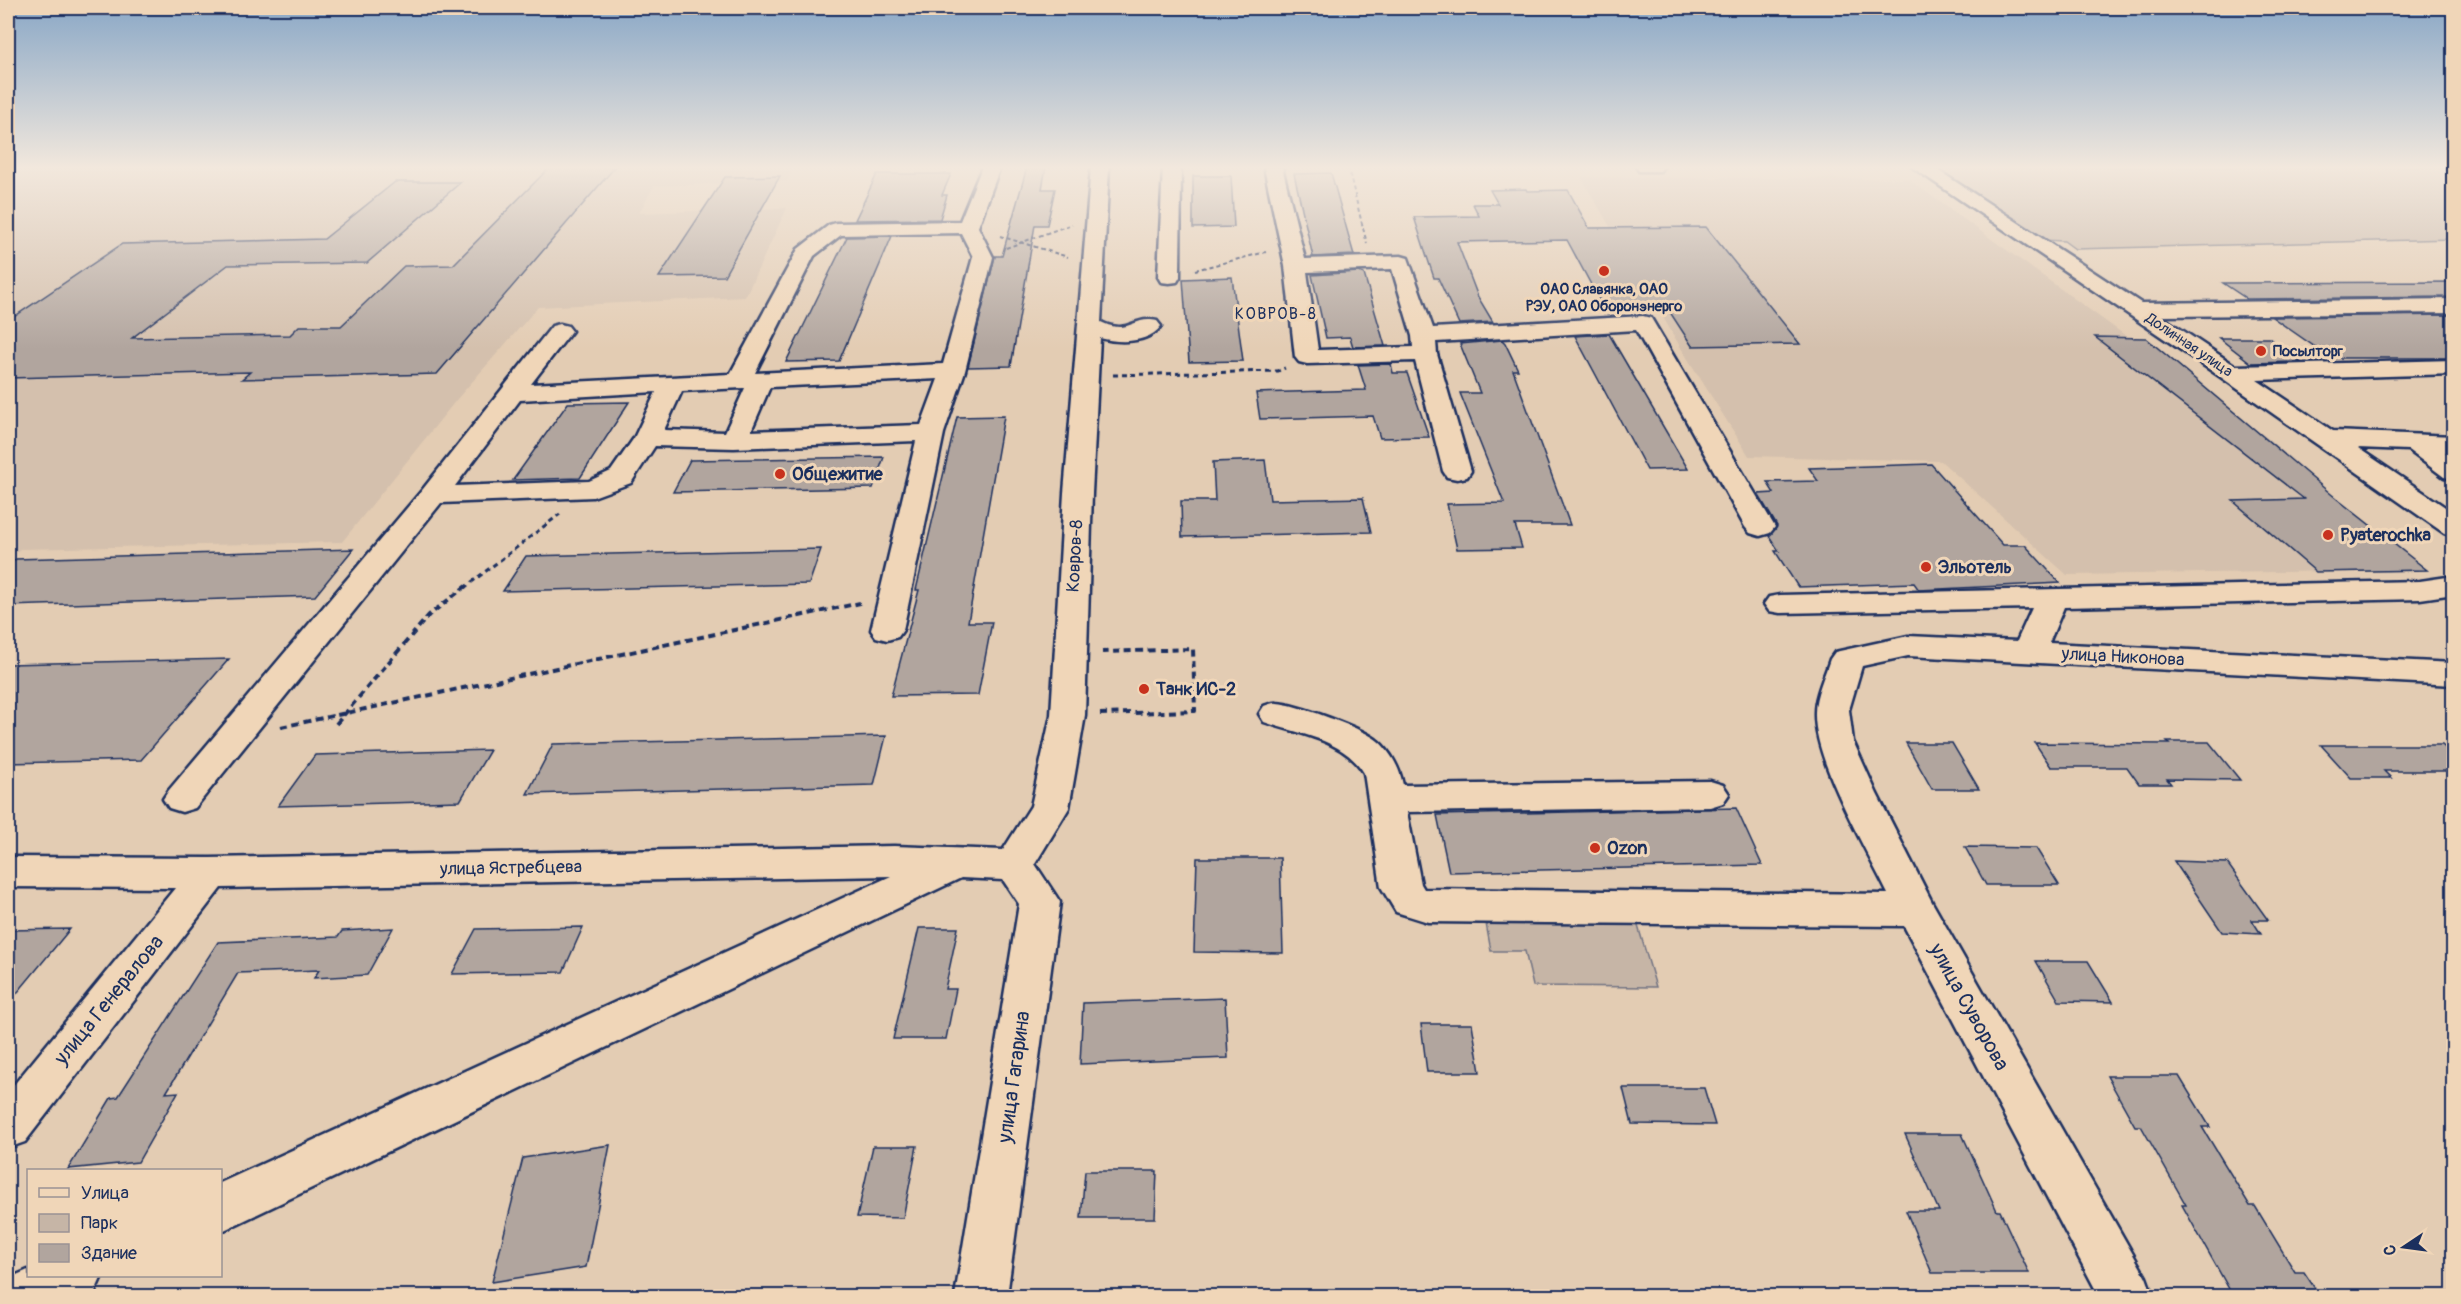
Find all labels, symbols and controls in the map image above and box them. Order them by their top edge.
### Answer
marker: ОАО Славянка, ОАО РЭУ, ОАО Оборонэнерго [1597,264,1611,278]
place label: ОАО Славянка, ОАО РЭУ, ОАО Оборонэнерго [1526,280,1682,316]
district label: КОВРОВ-8 [1235,304,1317,324]
street label: Долинная улица [2141,308,2236,381]
place label: Посылторг [2273,342,2344,361]
marker: Посылторг [2254,344,2268,358]
place label: Общежитие [792,463,884,486]
marker: Общежитие [773,467,787,481]
street label: Ковров-8 [1062,519,1088,593]
place label: Pyaterochka [2340,524,2431,547]
marker: Pyaterochka [2321,528,2335,542]
place label: Эльотель [1938,556,2012,579]
marker: Эльотель [1919,560,1933,574]
street label: улица Никонова [2060,642,2185,672]
place label: Танк ИС-2 [1155,678,1236,701]
marker: Танк ИС-2 [1137,682,1151,696]
place label: Ozon [1607,837,1647,860]
marker: Ozon [1588,841,1602,855]
street label: улица Ястребцева [439,855,582,881]
street label: улица Генералова [47,929,170,1072]
street label: улица Суворова [1922,938,2015,1075]
street label: улица Гагарина [991,1009,1037,1146]
legend [27,1169,222,1277]
text: Улица [81,1182,129,1205]
text: Парк [81,1212,118,1235]
north arrow [2374,1217,2434,1277]
text: Здание [81,1242,137,1265]
text: С [2379,1243,2401,1257]

